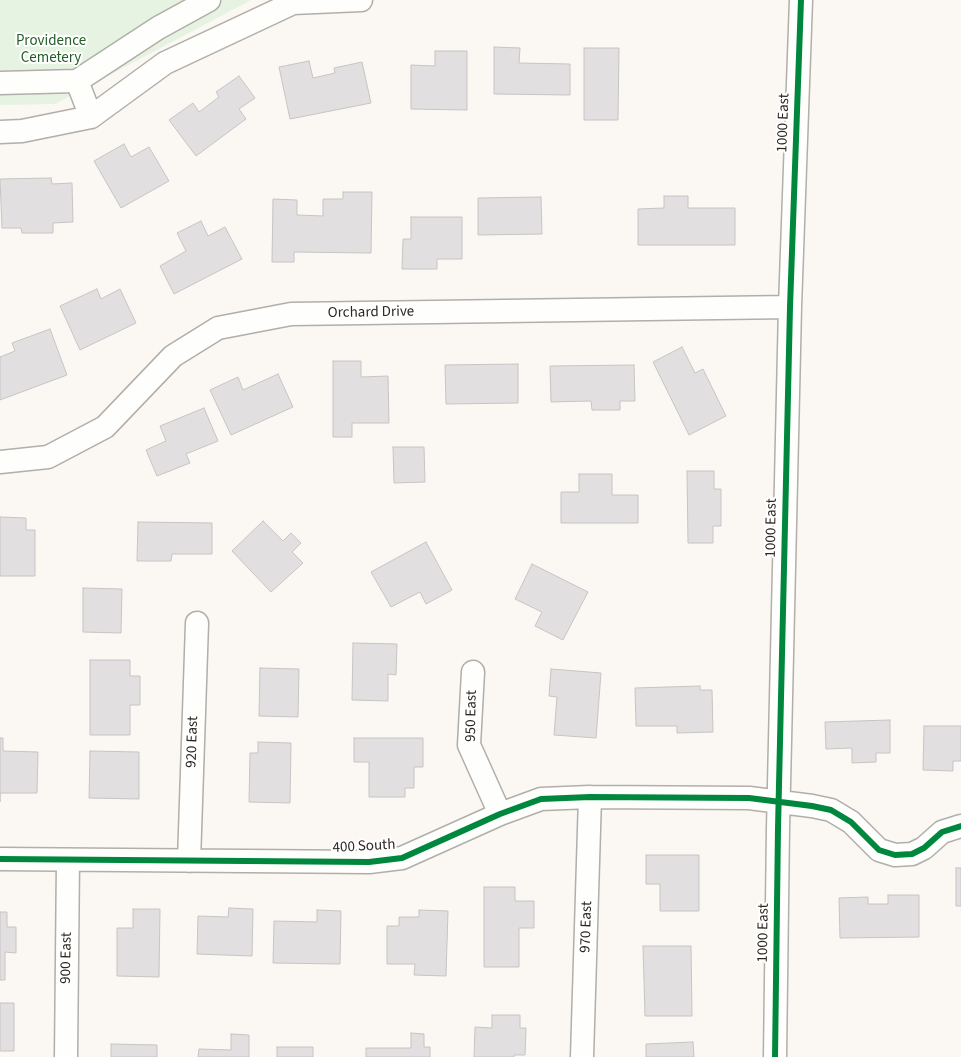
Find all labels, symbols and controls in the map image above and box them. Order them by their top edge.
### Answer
park label: Providence Cemetery [16,33,86,68]
street label: 1000 East [774,93,794,153]
street label: Orchard Drive [328,303,414,323]
street label: 1000 East [762,498,782,558]
street label: 950 East [463,690,481,742]
street label: 920 East [183,716,203,768]
street label: 400 South [332,836,396,858]
street label: 970 East [577,901,597,953]
street label: 1000 East [754,903,774,963]
street label: 900 East [58,932,76,984]

